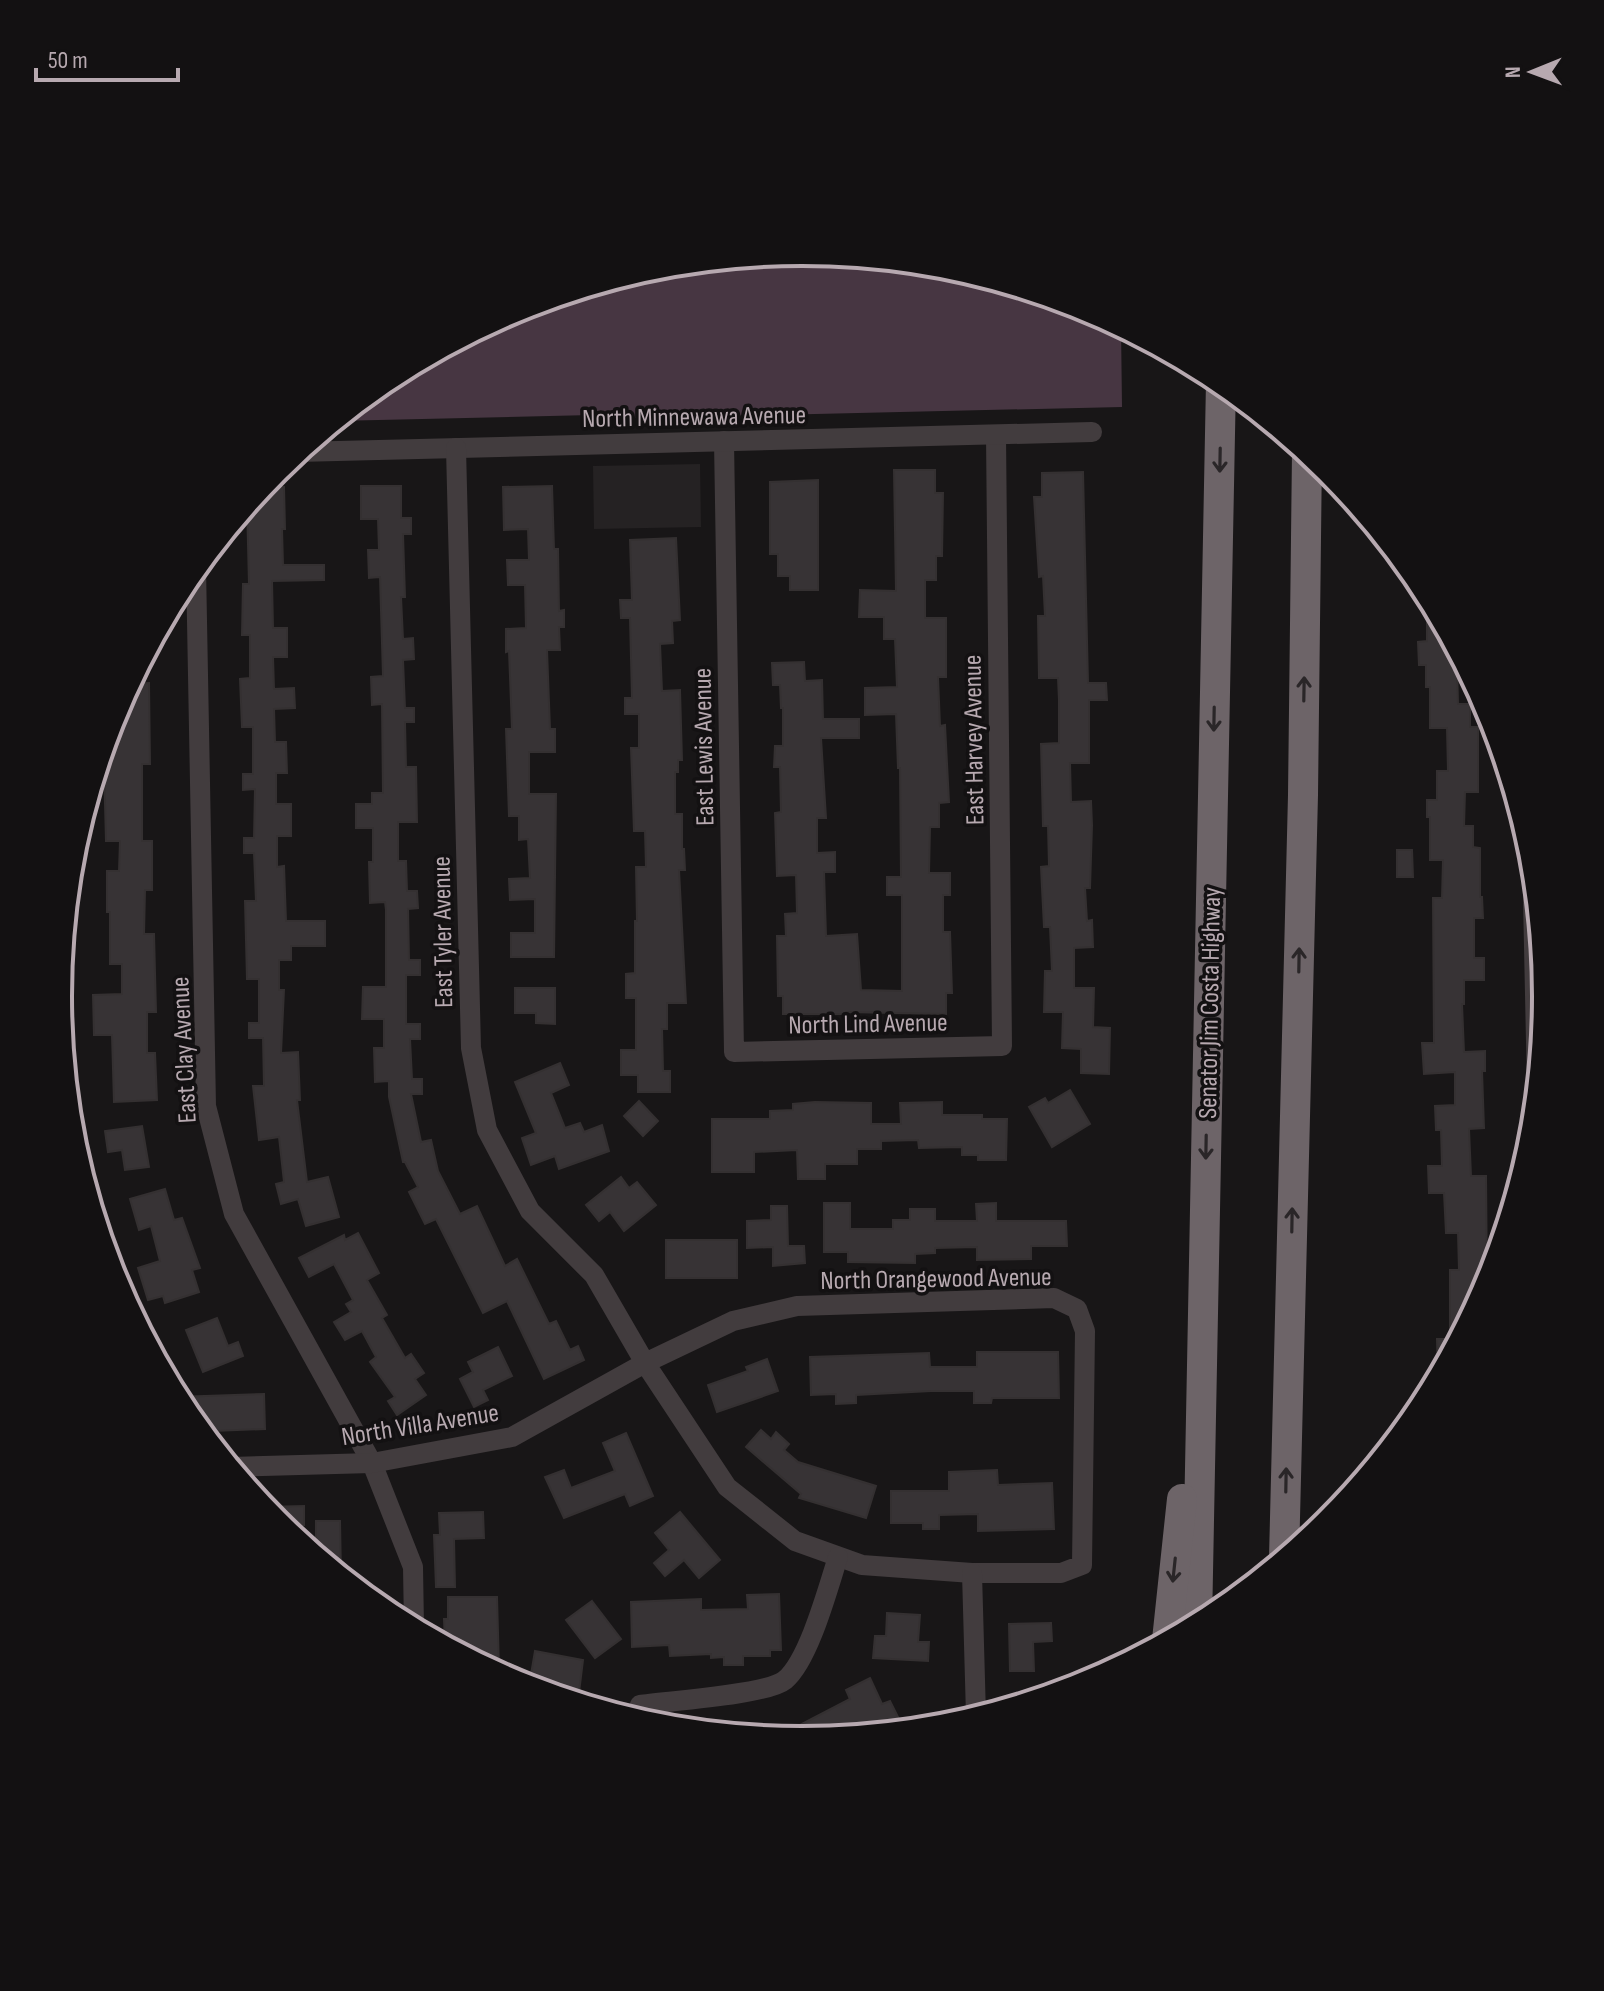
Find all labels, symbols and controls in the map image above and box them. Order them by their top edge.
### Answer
scale bar [36,32,178,82]
north arrow [1492,32,1572,112]
text: 50 m [48,46,88,75]
text: N [1500,66,1527,78]
street label: North Minnewawa Avenue [582,400,806,435]
one-way arrow [1212,446,1227,473]
street label: East Harvey Avenue [958,654,991,825]
street label: East Lewis Avenue [688,668,721,826]
one-way arrow [1296,676,1312,703]
one-way arrow [1207,705,1222,732]
street label: East Tyler Avenue [427,856,460,1008]
street label: Senator Jim Costa Highway [1193,887,1228,1119]
one-way arrow [1291,947,1306,974]
street label: East Clay Avenue [165,976,204,1124]
street label: North Lind Avenue [788,1008,948,1041]
one-way arrow [1198,1133,1214,1160]
one-way arrow [1285,1207,1300,1234]
street label: North Orangewood Avenue [820,1262,1052,1297]
street label: North Villa Avenue [339,1398,501,1453]
one-way arrow [1278,1467,1294,1494]
one-way arrow [1166,1557,1181,1583]

